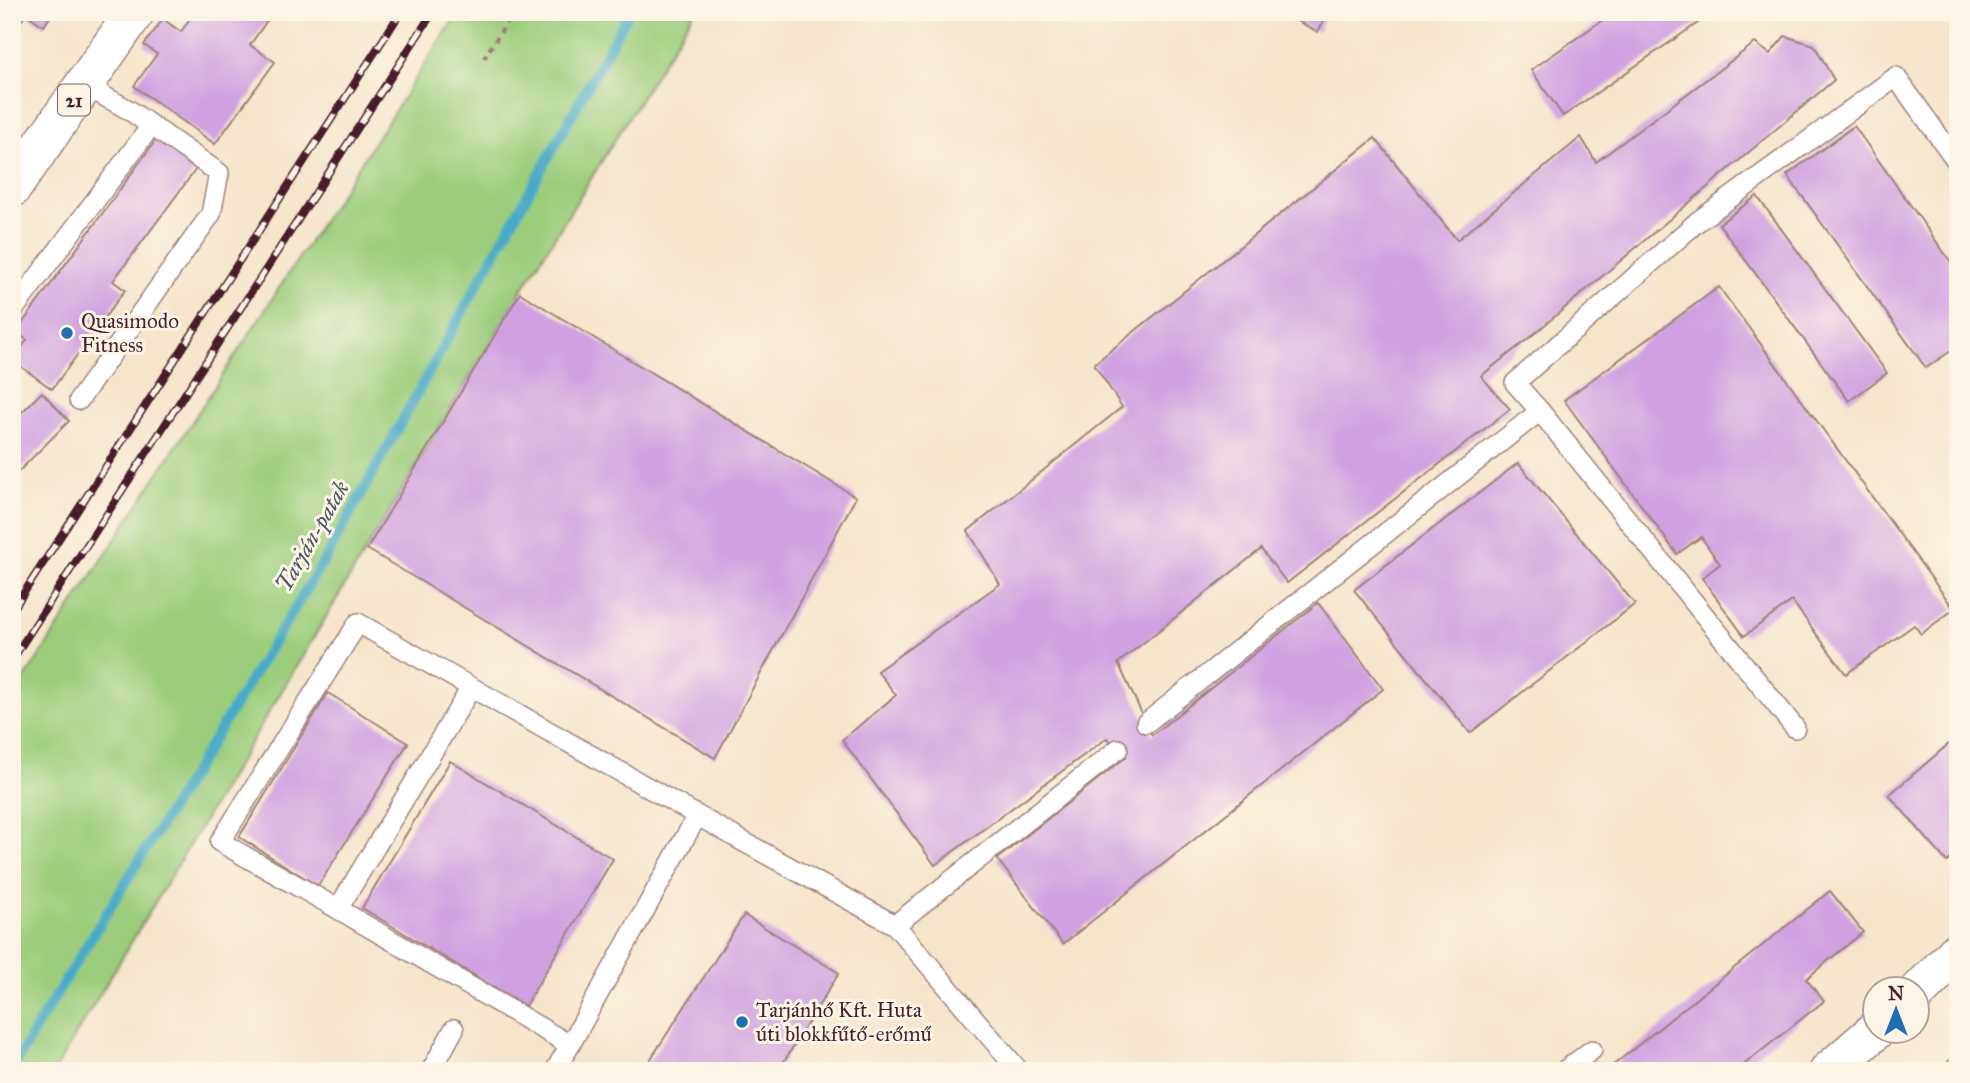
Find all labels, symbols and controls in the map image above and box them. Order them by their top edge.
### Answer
road number: 21 [58,85,90,116]
place label: Quasimodo Fitness [81,308,179,358]
marker: Quasimodo Fitness [59,325,75,341]
water label: Tarján-patak [269,476,356,597]
north arrow [1862,974,1932,1044]
text: N [1888,982,1904,1005]
place label: Tarjánhő Kft. Huta úti blokkfűtő-erőmű [756,997,932,1047]
marker: Tarjánhő Kft. Huta úti blokkfűtő-erőmű [734,1014,750,1030]

